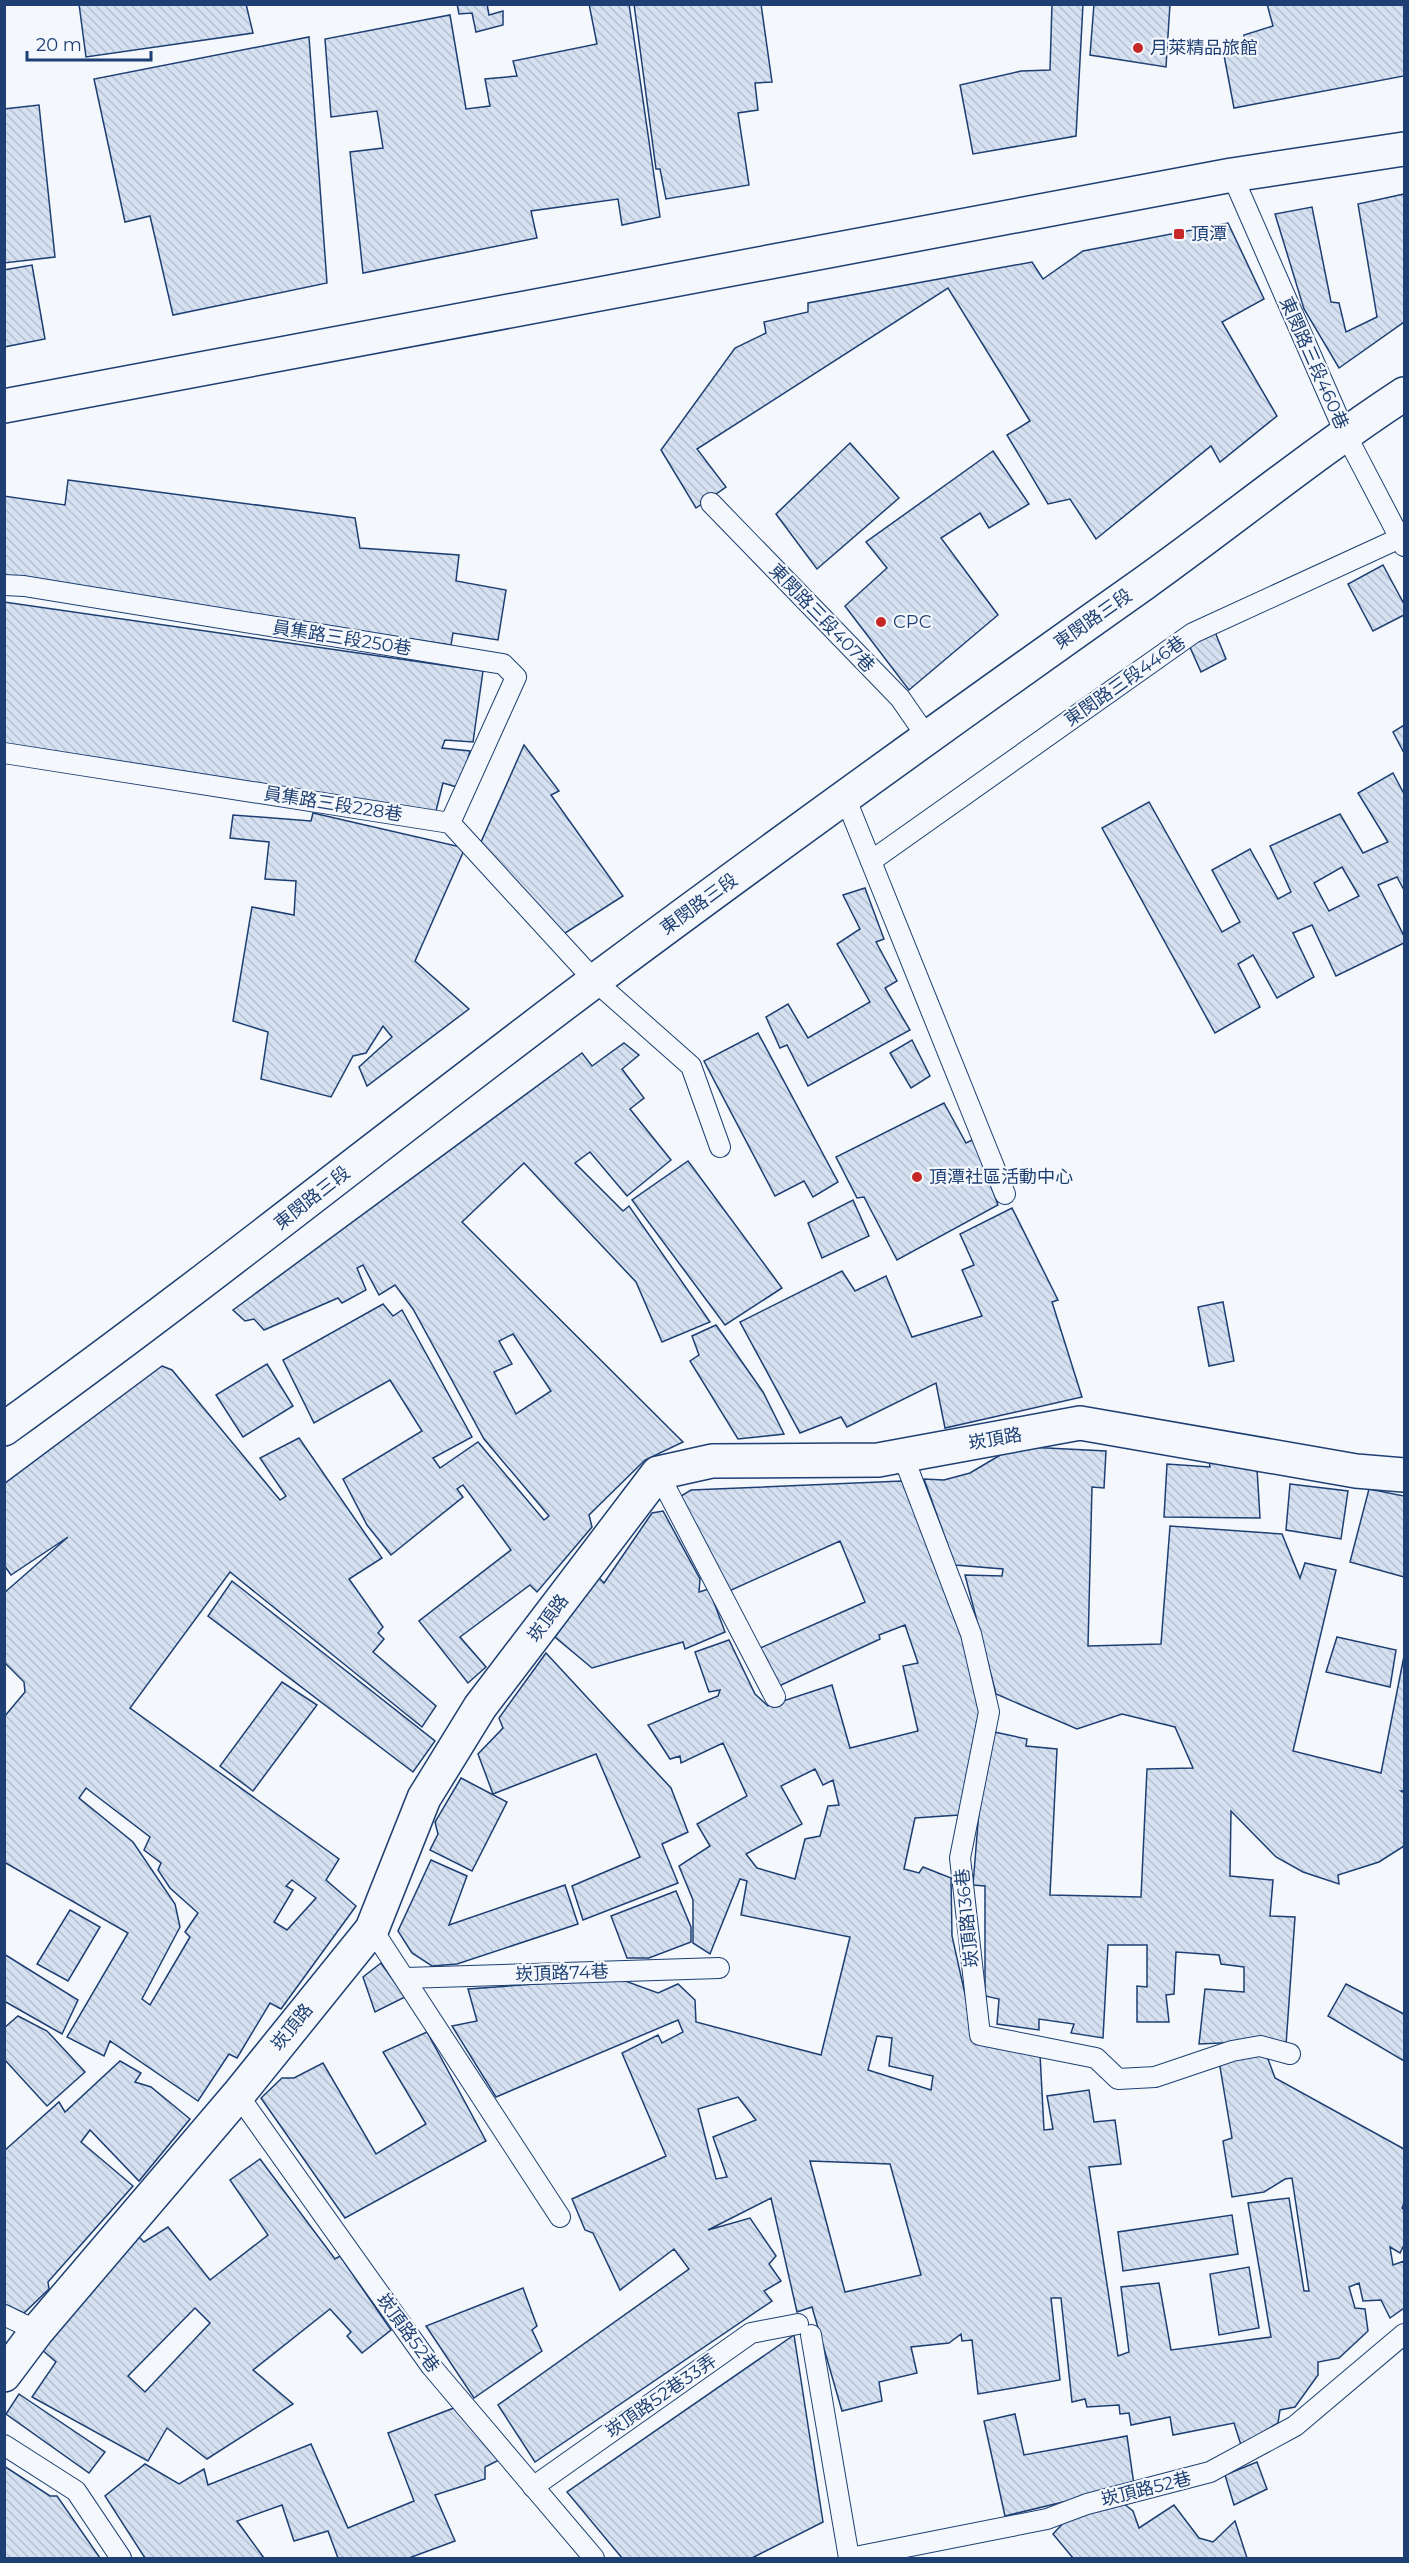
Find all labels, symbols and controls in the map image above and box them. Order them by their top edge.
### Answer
scale bar [27,24,152,62]
text: 20 m [36,34,82,56]
place label: 月萊精品旅館 [1150,37,1258,59]
marker: 月萊精品旅館 [1131,41,1145,55]
place label: 頂潭 [1191,223,1227,245]
marker: 頂潭 [1172,227,1186,241]
street label: 東閔路三段460巷 [1275,293,1353,433]
street label: 東閔路三段407巷 [765,559,879,677]
street label: 東閔路三段 [1050,584,1136,654]
place label: CPC [893,611,932,633]
marker: CPC [874,615,888,629]
street label: 員集路三段250巷 [271,616,413,660]
street label: 東閔路三段446巷 [1060,631,1190,731]
street label: 員集路三段228巷 [262,782,404,826]
street label: 東閔路三段 [656,869,742,939]
street label: 東閔路三段 [270,1162,354,1234]
place label: 頂潭社區活動中心 [929,1166,1073,1188]
marker: 頂潭社區活動中心 [910,1170,924,1184]
street label: 崁頂路 [967,1423,1023,1455]
street label: 崁頂路 [523,1590,573,1646]
street label: 崁頂路136巷 [951,1867,983,1969]
street label: 崁頂路74巷 [515,1960,609,1986]
street label: 崁頂路 [266,1999,318,2055]
street label: 崁頂路52巷 [372,2289,444,2377]
street label: 崁頂路52巷33弄 [601,2350,721,2442]
street label: 崁頂路52巷 [1099,2467,1193,2511]

